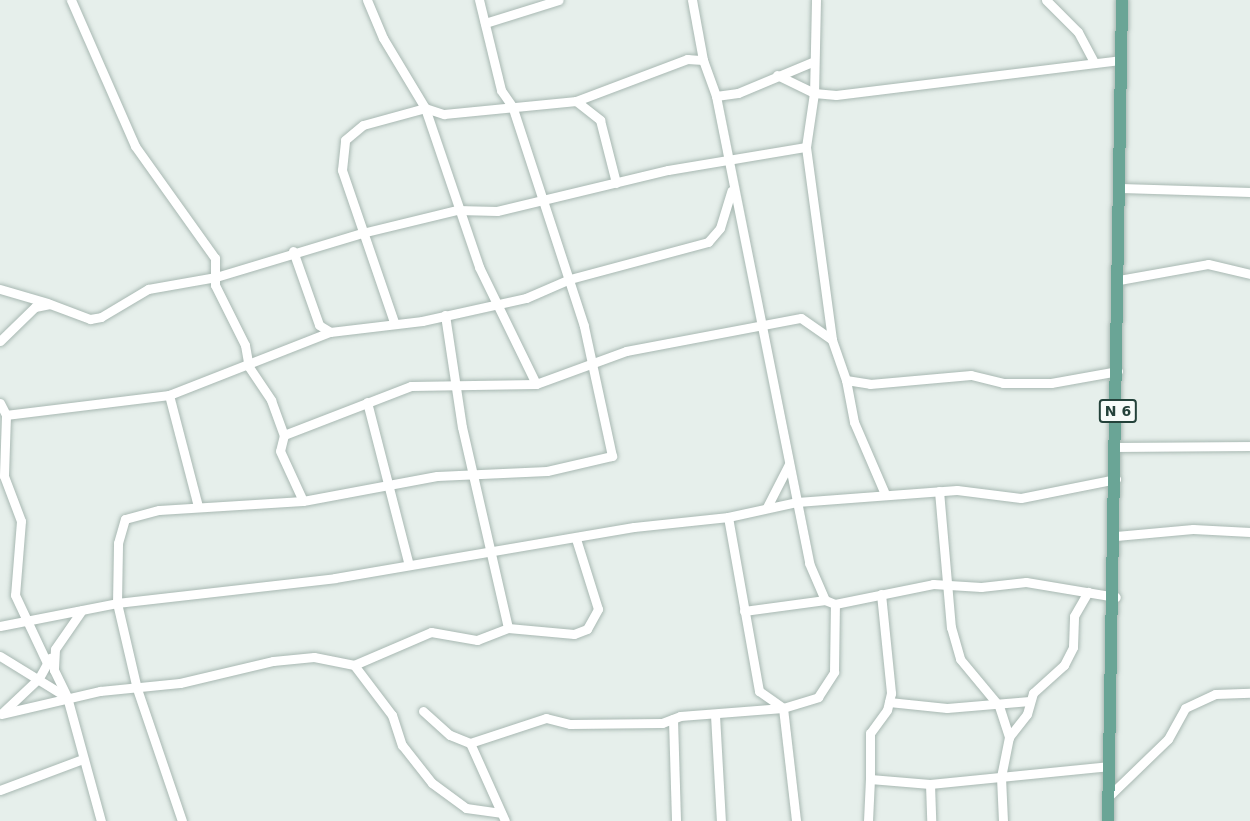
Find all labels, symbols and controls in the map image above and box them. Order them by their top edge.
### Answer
road number: N 6 [1098,400,1138,422]

